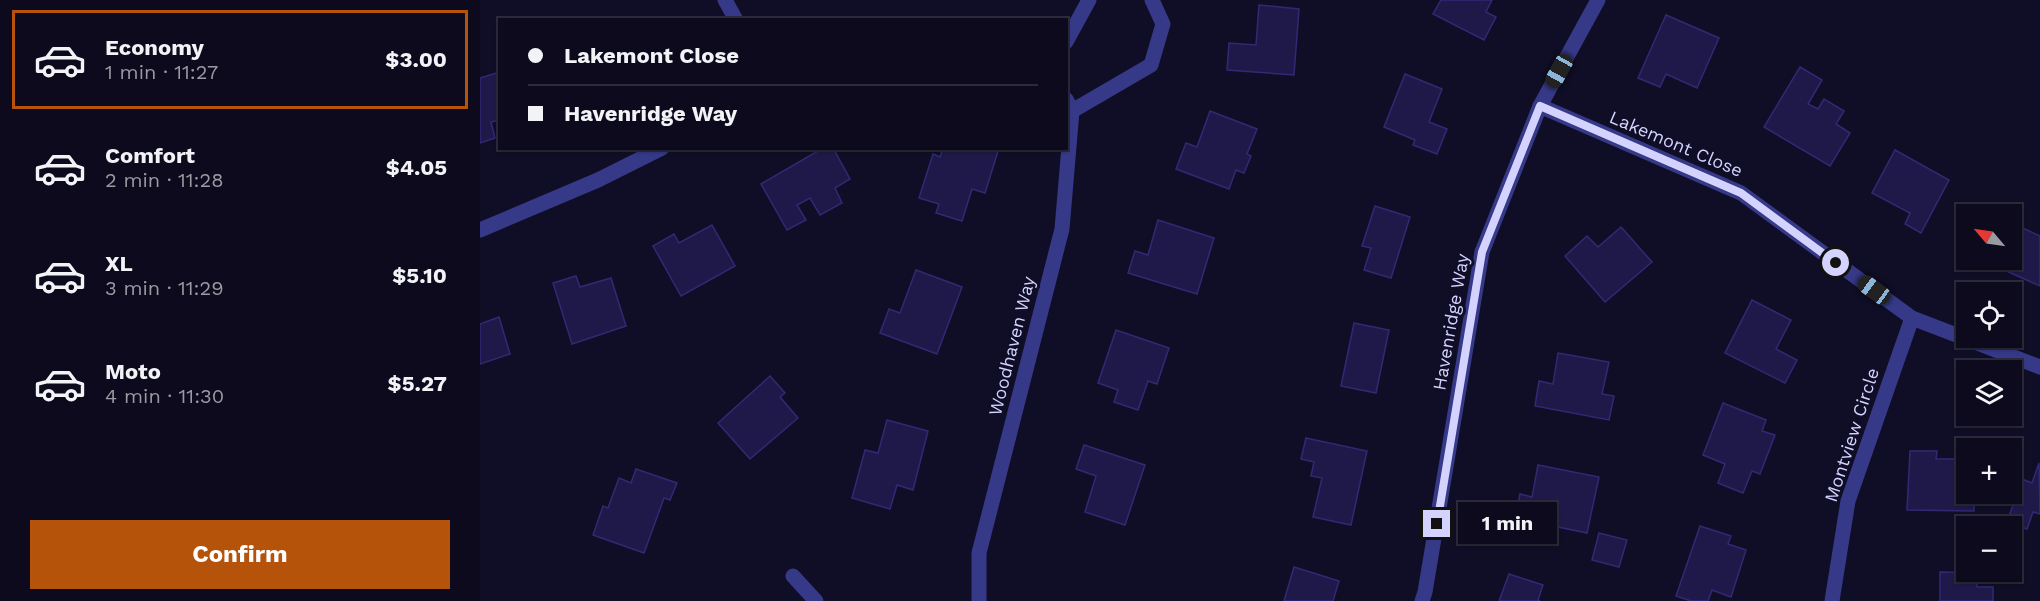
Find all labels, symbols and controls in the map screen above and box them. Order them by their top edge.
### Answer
icon: car [33,33,87,87]
text: Economy [105,35,204,60]
text: Lakemont Close [564,43,739,68]
text: $3.00 [385,47,447,72]
car [1542,51,1576,91]
text: 1 min · 11:27 [105,60,218,84]
text: Havenridge Way [564,101,737,126]
street label: Lakemont Close [1607,106,1746,181]
icon: car [33,141,87,195]
text: Comfort [105,143,195,168]
text: $4.05 [386,155,447,180]
text: 2 min · 11:28 [105,168,224,192]
north arrow [1956,204,2022,270]
map controls [1956,204,2022,582]
icon: car [33,249,87,303]
route start [1822,249,1849,276]
text: XL [105,251,133,276]
street label: Havenridge Way [1428,251,1473,392]
text: $5.10 [392,263,447,288]
car [1854,272,1894,308]
street label: Woodhaven Way [984,273,1039,418]
text: 3 min · 11:29 [105,276,224,300]
button: locate [1956,282,2022,348]
icon: car [33,357,87,411]
text: Moto [105,359,161,384]
button: layers [1956,360,2022,426]
street label: Montview Circle [1820,365,1883,505]
text: $5.27 [388,371,447,396]
text: 4 min · 11:30 [105,384,224,408]
button: + [1956,438,2022,504]
callout: 1 min [1458,503,1557,545]
route end [1423,510,1450,537]
text: 1 min [1482,511,1533,535]
button: − [1956,516,2022,582]
button: Confirm [30,520,450,589]

